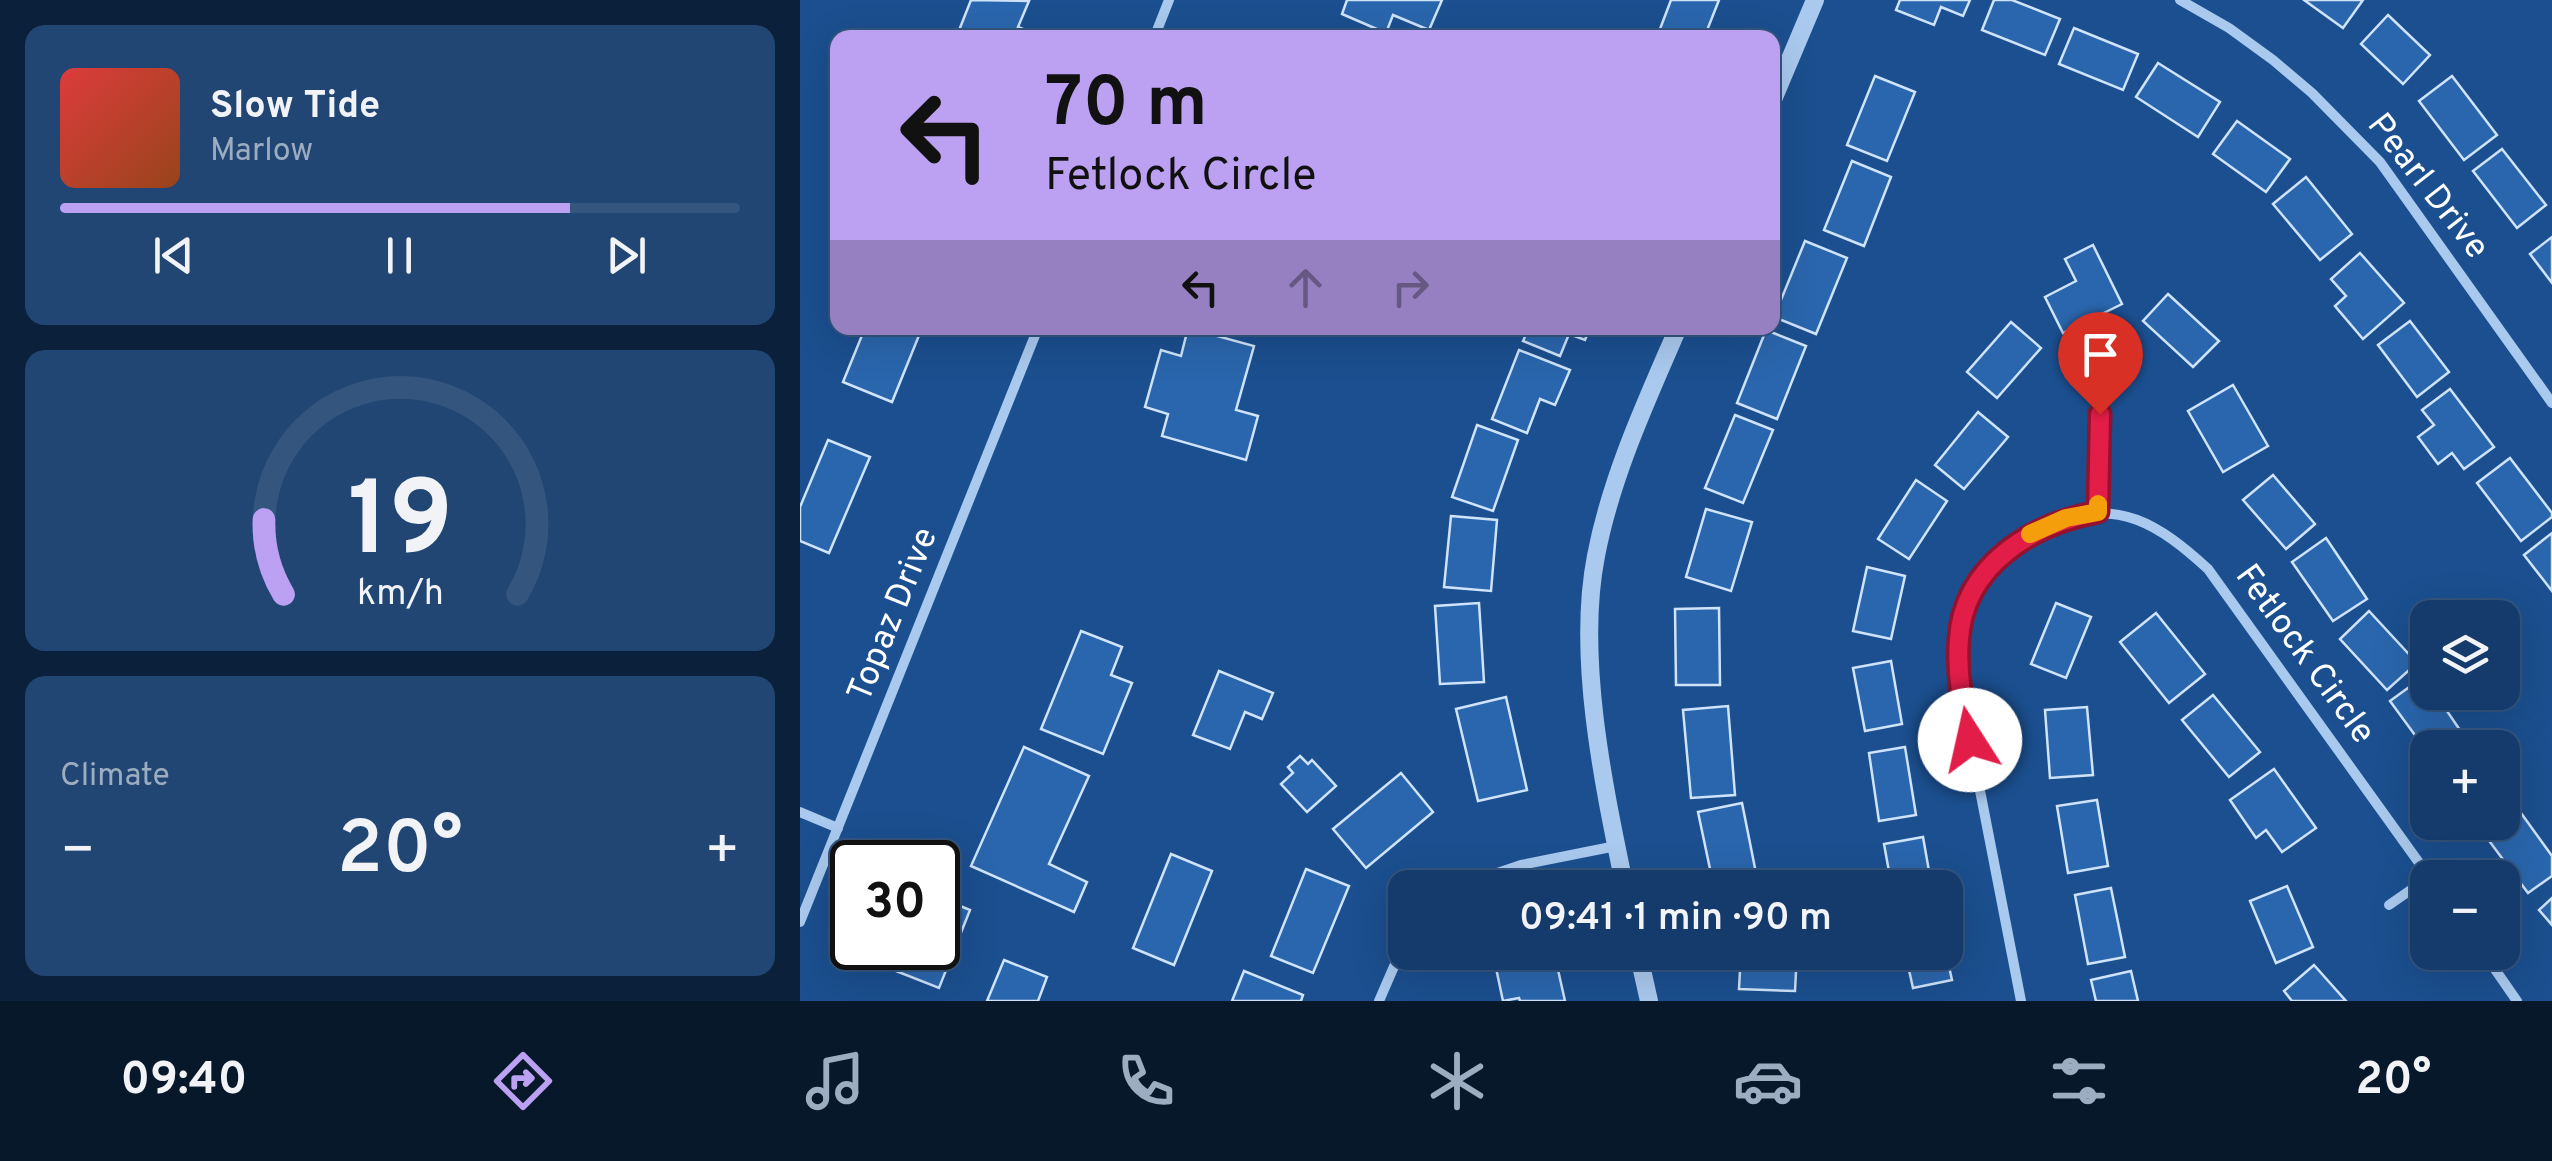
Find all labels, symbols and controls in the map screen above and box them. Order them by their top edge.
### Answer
text: 70 m [1045,62,1208,151]
icon: left [880,70,1010,200]
text: Slow Tide [210,83,380,132]
street label: Pearl Drive [2356,105,2498,269]
text: Marlow [210,132,313,172]
text: Fetlock Circle [1045,149,1317,206]
icon: previous [146,228,201,283]
icon: pause [372,228,427,283]
icon: next [599,228,654,283]
icon: left [1173,260,1228,315]
icon: ahead [1278,260,1333,315]
icon: right [1383,260,1438,315]
pin [2058,312,2143,415]
icon: arrive [2073,327,2128,382]
text: 19 [347,460,453,592]
street label: Topaz Drive [839,521,949,709]
street label: Fetlock Circle [2224,557,2384,753]
text: km/h [357,572,443,618]
map controls [2410,600,2520,970]
button: layers [2410,600,2520,710]
position arrow [1918,688,2022,792]
button: + [2410,730,2520,840]
text: Climate [60,757,170,797]
text: 20° [337,805,463,900]
text: − [60,818,95,888]
text: + [705,818,740,888]
speed limit sign: 30 [830,840,960,970]
button: − [2410,860,2520,970]
text: 09:41 · 1 min · 90 m [1519,895,1832,944]
icon: directions [488,1046,558,1116]
icon: music [800,1046,870,1116]
icon: phone [1111,1046,1181,1116]
icon: climate [1422,1046,1492,1116]
icon: car [1733,1046,1803,1116]
icon: filters [2044,1046,2114,1116]
text: 09:40 [121,1053,247,1110]
text: 20° [2355,1053,2431,1110]

